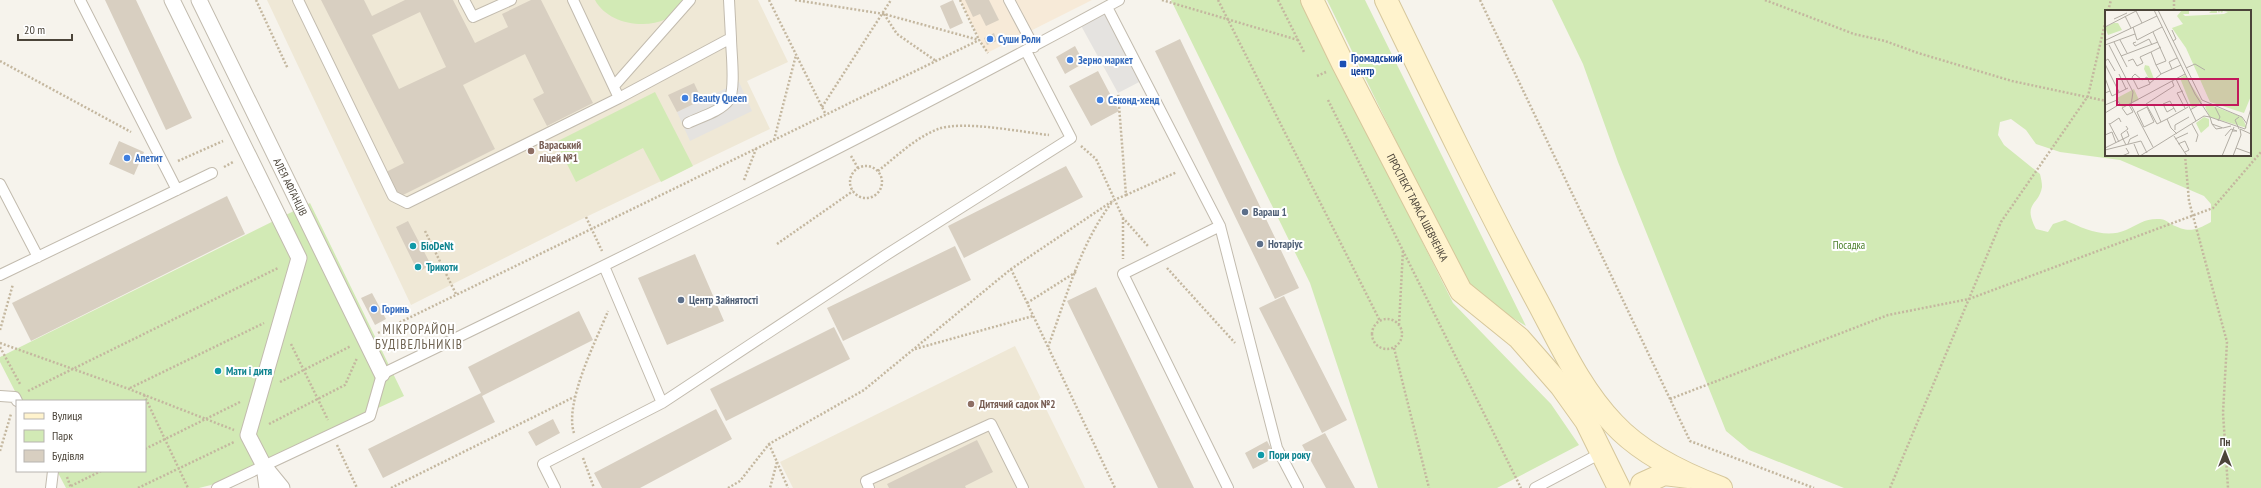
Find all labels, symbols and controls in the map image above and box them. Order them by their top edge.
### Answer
inset map [2105,10,2251,156]
scale bar [18,16,72,42]
text: 20 m [24,22,45,37]
place label: Суши Роли [998,32,1041,46]
marker: Суши Роли [985,34,995,44]
place label: Громадський центр [1351,51,1403,78]
place label: Зерно маркет [1078,53,1133,67]
marker: Зерно маркет [1065,55,1075,65]
marker: Громадський центр [1338,59,1348,69]
place label: Beauty Queen [693,91,747,105]
marker: Beauty Queen [680,93,690,103]
place label: Секонд-хенд [1108,93,1160,107]
marker: Секонд-хенд [1095,95,1105,105]
place label: Вараський ліцей №1 [538,138,581,165]
marker: Вараський ліцей №1 [526,146,536,156]
place label: Апетит [134,151,163,165]
street label: ПРОСПЕКТ ТАРАСА ШЕВЧЕНКА [1384,151,1452,264]
marker: Апетит [122,153,132,163]
street label: АЛЕЯ АФГАНЦІВ [270,156,310,218]
place label: Вараш 1 [1253,205,1287,219]
marker: Вараш 1 [1240,207,1250,217]
place label: Нотаріус [1268,237,1303,251]
park label: Посадка [1833,238,1865,252]
place label: БіоDeNt [421,239,454,253]
marker: Нотаріус [1255,239,1265,249]
marker: БіоDeNt [408,241,418,251]
place label: Трикоти [426,260,458,274]
marker: Трикоти [413,262,423,272]
place label: Центр Зайнятості [689,293,759,307]
marker: Центр Зайнятості [676,295,686,305]
place label: Горинь [382,302,410,316]
marker: Горинь [369,304,379,314]
district label: МІКРОРАЙОН БУДІВЕЛЬНИКІВ [375,321,463,353]
place label: Мати і дитя [226,364,273,378]
marker: Мати і дитя [213,366,223,376]
place label: Дитячий садок №2 [979,397,1055,411]
marker: Дитячий садок №2 [966,399,976,409]
legend [16,400,146,472]
text: Вулиця [52,408,82,423]
text: Парк [52,428,73,443]
north arrow [2205,432,2245,472]
text: Пн [2220,435,2230,449]
text: Будівля [52,448,84,463]
place label: Пори року [1269,448,1311,462]
marker: Пори року [1256,450,1266,460]

